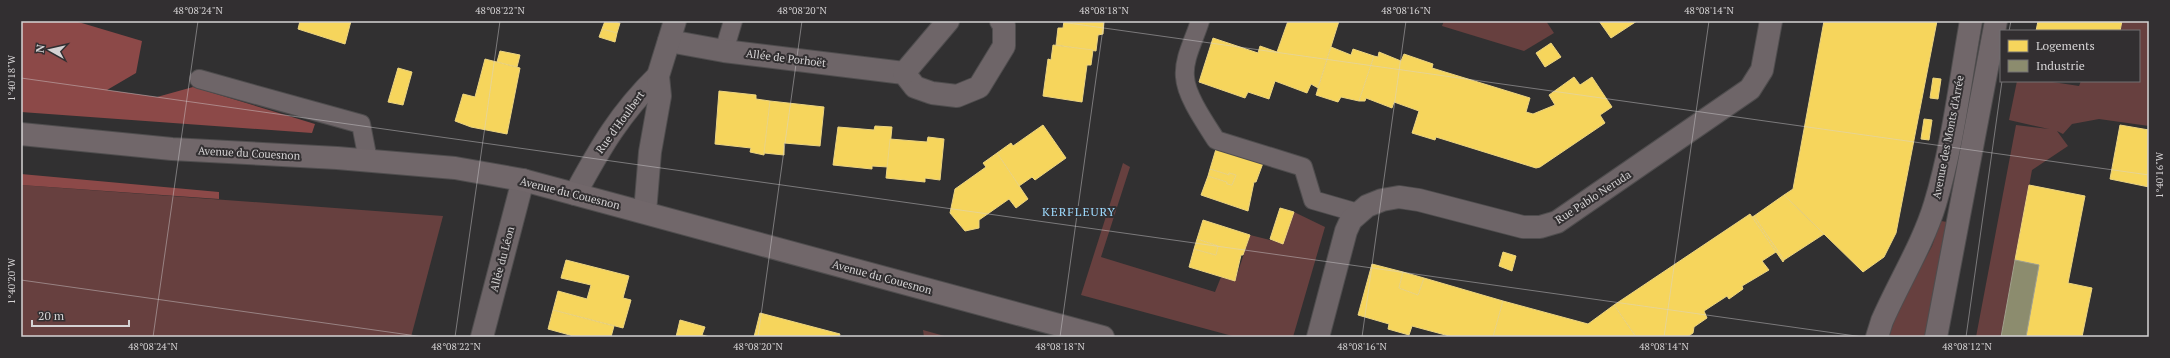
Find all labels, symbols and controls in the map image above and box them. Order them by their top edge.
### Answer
text: 48°08'24"N [173,4,223,17]
text: 48°08'22"N [475,4,525,17]
text: 48°08'20"N [777,4,827,17]
text: 48°08'18"N [1079,4,1129,17]
text: 48°08'16"N [1381,4,1431,17]
text: 48°08'14"N [1684,4,1734,17]
north arrow [30,30,70,70]
legend [2000,30,2140,82]
text: Logements [2036,38,2095,53]
text: N [33,43,48,54]
street label: Allée de Porhoët [745,46,827,70]
text: 1°40'18"W [5,54,18,101]
text: Industrie [2036,58,2085,73]
street label: Avenue des Monts d'Arrée [1929,74,1967,200]
street label: Rue d'Houlbert [593,88,647,156]
street label: Avenue du Couesnon [197,143,301,163]
text: 1°40'16"W [2153,151,2166,198]
street label: Rue Pablo Neruda [1553,167,1634,227]
street label: Avenue du Couesnon [519,174,622,212]
district label: KERFLEURY [1042,204,1116,219]
street label: Allée du Léon [487,224,518,293]
text: 1°40'20"W [5,257,18,304]
street label: Avenue du Couesnon [831,257,934,297]
scale bar [32,302,129,328]
text: 20 m [38,308,65,323]
text: 48°08'24"N [128,340,178,353]
text: 48°08'22"N [431,340,481,353]
text: 48°08'20"N [733,340,783,353]
text: 48°08'18"N [1035,340,1085,353]
text: 48°08'16"N [1337,340,1387,353]
text: 48°08'14"N [1639,340,1689,353]
text: 48°08'12"N [1942,340,1992,353]

